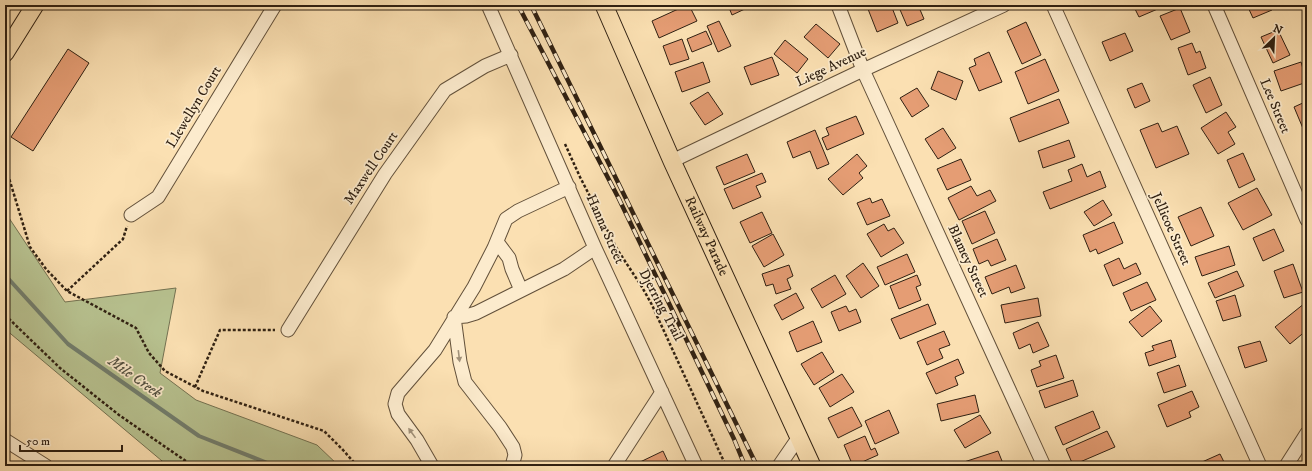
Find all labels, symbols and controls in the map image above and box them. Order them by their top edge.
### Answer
north arrow [1254,18,1294,58]
text: N [1271,22,1285,38]
street label: Liege Avenue [793,43,869,91]
street label: Llewellyn Court [162,62,226,151]
street label: Lee Street [1255,76,1295,137]
street label: Maxwell Court [340,128,402,208]
street label: Jellicoe Street [1146,188,1195,269]
street label: Hanna Street [582,191,629,267]
street label: Railway Parade [681,194,733,279]
street label: Blamey Street [943,222,993,301]
street label: Djerring Trail [635,266,688,345]
one-way arrow [456,350,462,362]
water label: Mile Creek [104,351,166,403]
scale bar [20,427,122,453]
one-way arrow [408,428,416,438]
text: 50 m [26,434,50,449]

